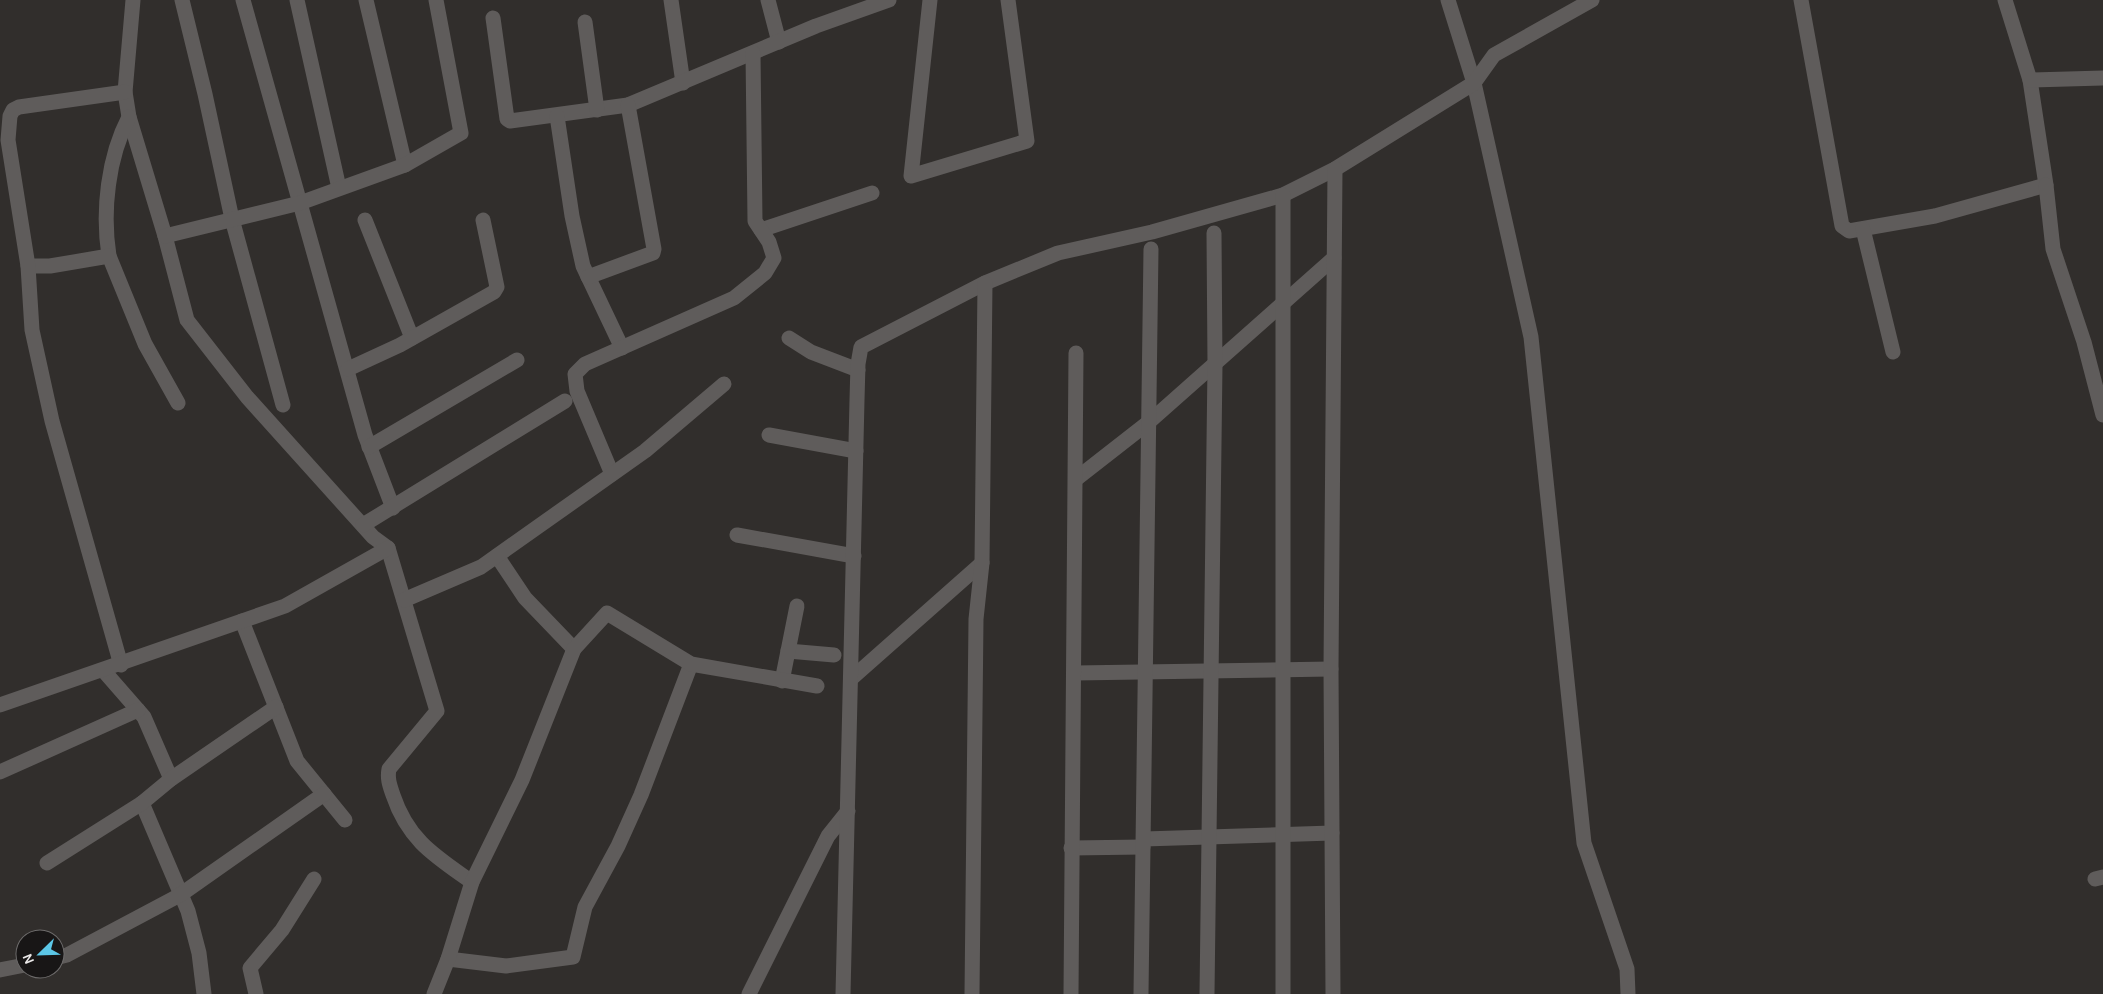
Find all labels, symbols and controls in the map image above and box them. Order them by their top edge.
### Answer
north arrow [15,929,65,979]
text: N [19,951,38,967]

